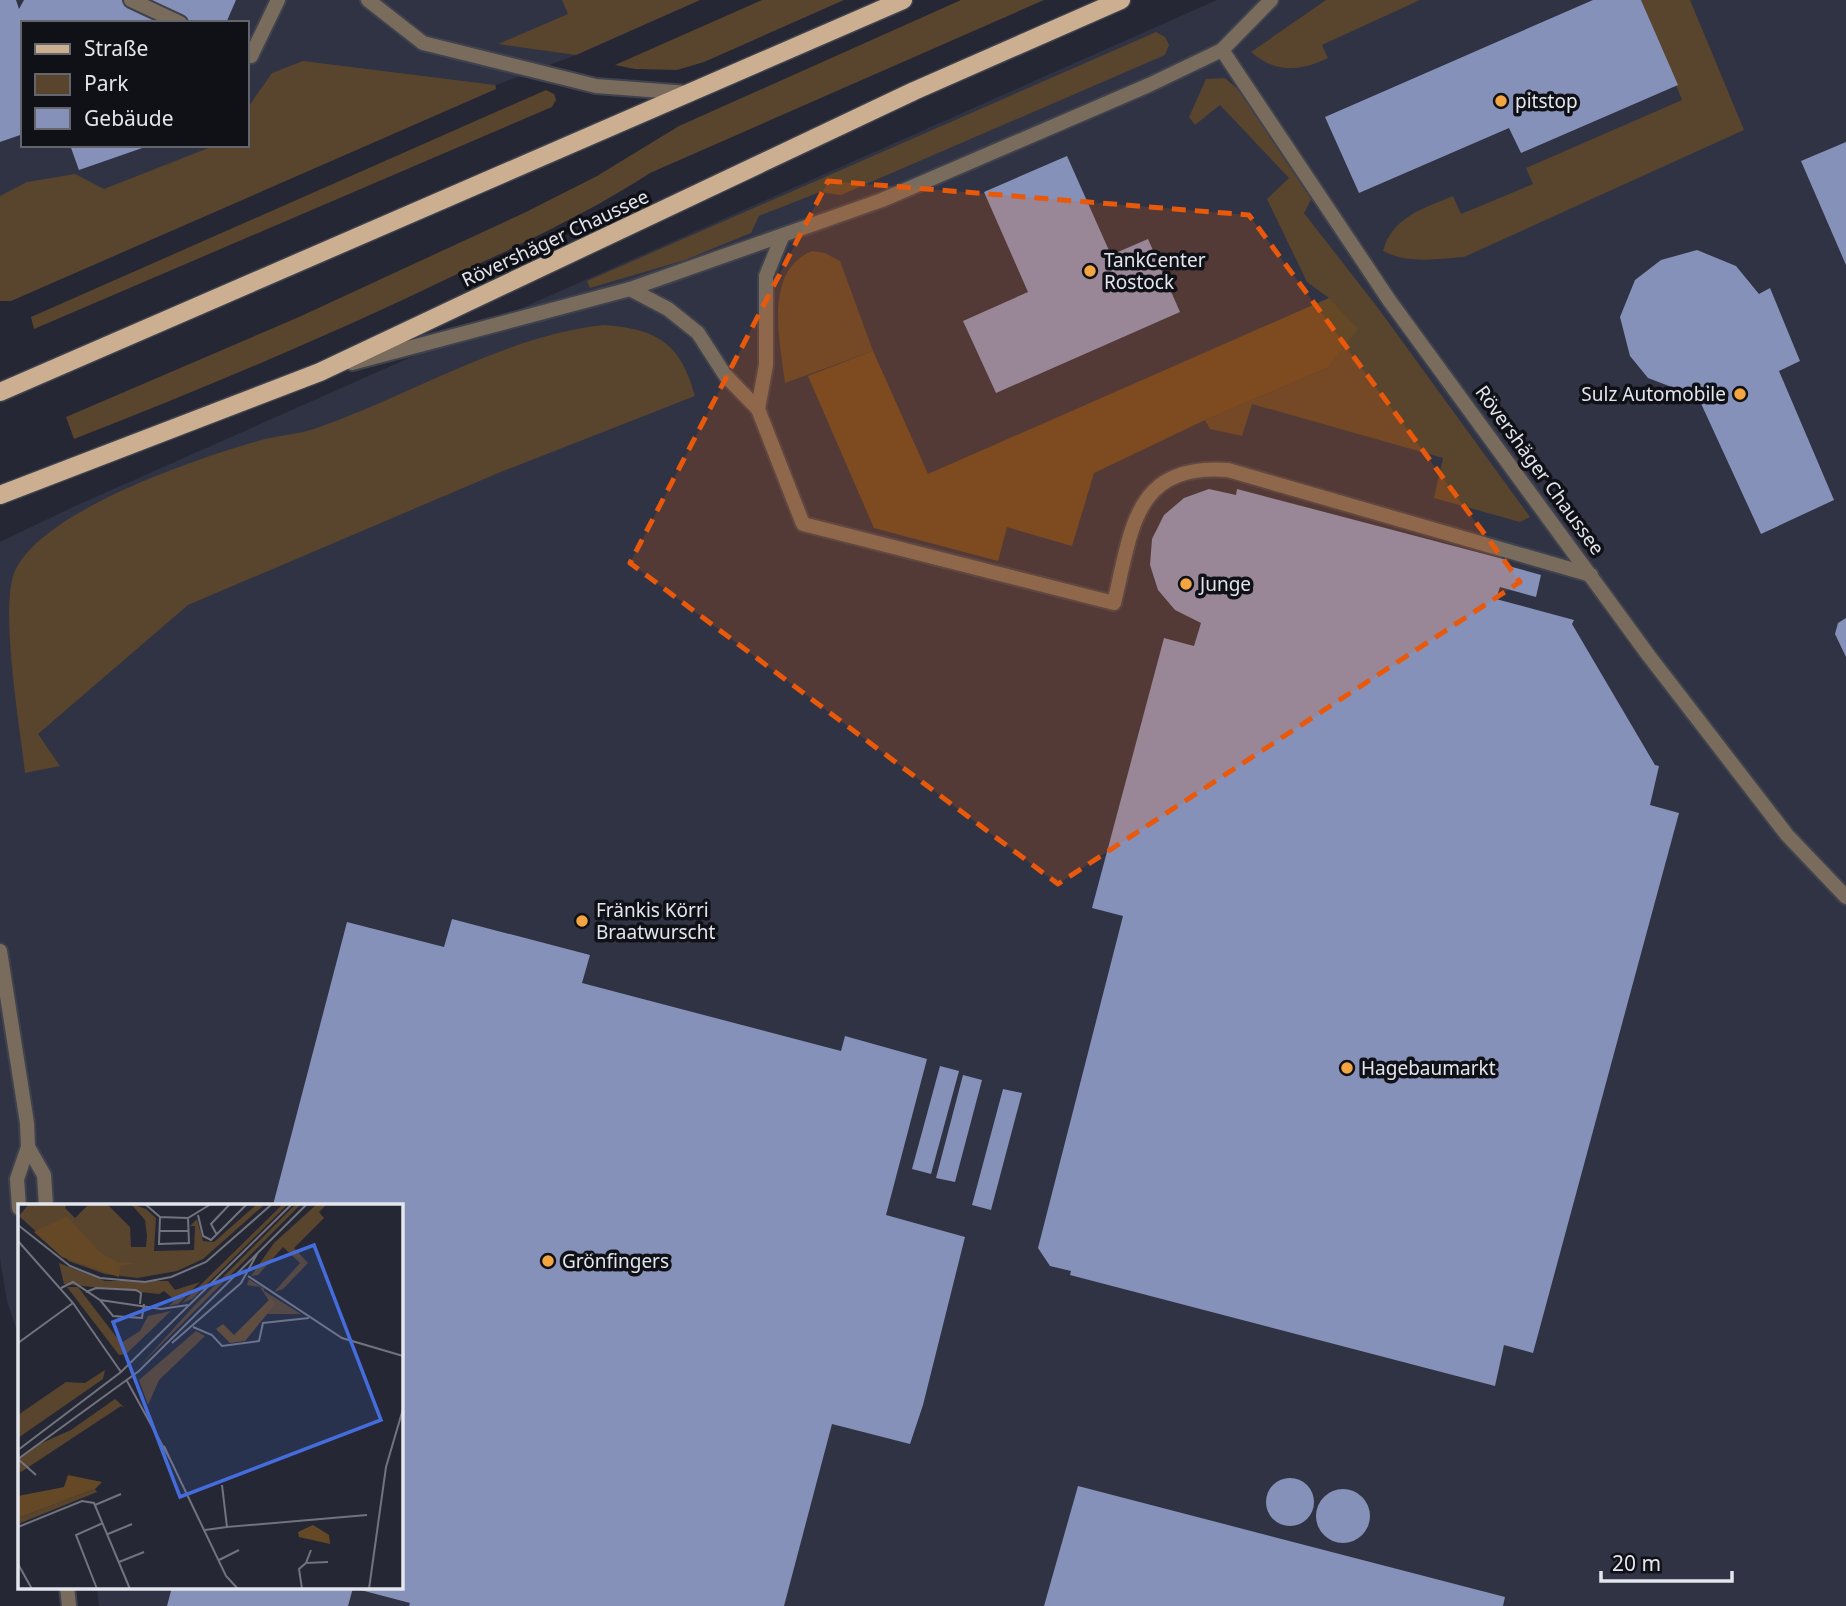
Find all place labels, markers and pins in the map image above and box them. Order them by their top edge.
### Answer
place label: pitstop [1515,88,1578,114]
marker: pitstop [1493,93,1509,109]
place label: TankCenter Rostock [1104,247,1206,295]
marker: TankCenter Rostock [1082,263,1098,279]
place label: Sulz Automobile [1581,381,1726,407]
marker: Sulz Automobile [1732,386,1748,402]
place label: Junge [1198,571,1251,597]
marker: Junge [1178,576,1194,592]
place label: Fränkis Körri Braatwurscht [596,897,715,945]
marker: Fränkis Körri Braatwurscht [574,913,590,929]
place label: Hagebaumarkt [1361,1055,1496,1081]
marker: Hagebaumarkt [1339,1060,1355,1076]
place label: Grönfingers [562,1248,669,1274]
marker: Grönfingers [540,1253,556,1269]

